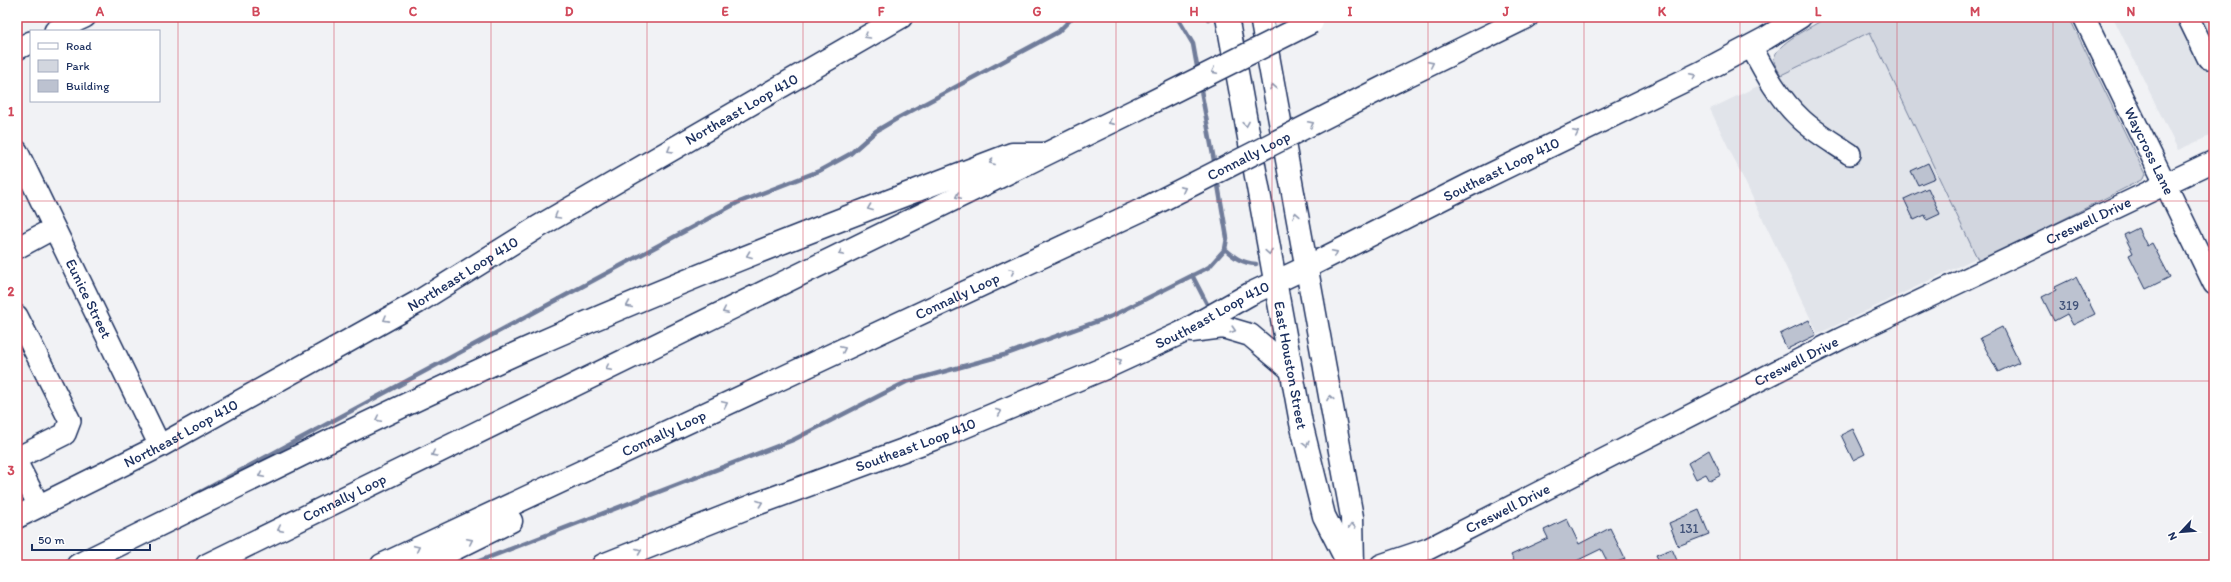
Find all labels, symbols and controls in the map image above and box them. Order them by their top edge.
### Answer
text: A [95,4,105,19]
text: B [252,4,261,19]
text: C [409,4,418,19]
text: D [565,4,574,19]
text: E [721,4,729,19]
text: F [878,4,885,19]
text: G [1033,4,1042,19]
text: H [1190,4,1199,19]
text: I [1348,4,1353,19]
text: J [1502,4,1510,19]
text: K [1658,4,1667,19]
text: L [1815,4,1822,19]
text: M [1970,4,1980,19]
text: N [2127,4,2136,19]
legend [30,30,160,102]
one-way arrow [864,32,871,39]
text: Road [66,39,92,53]
text: Park [66,59,90,73]
one-way arrow [1427,61,1434,69]
one-way arrow [1211,66,1218,74]
street label: Northeast Loop 410 [682,69,801,149]
one-way arrow [1689,73,1697,81]
text: Building [66,79,110,93]
one-way arrow [1270,84,1278,90]
text: 1 [8,104,14,119]
street label: Waycross Lane [2120,104,2178,198]
one-way arrow [1107,117,1115,125]
one-way arrow [1241,121,1250,127]
one-way arrow [1307,121,1315,129]
street label: Connally Loop [1204,127,1293,184]
one-way arrow [1572,130,1580,138]
street label: Southeast Loop 410 [1440,133,1563,205]
one-way arrow [667,146,674,153]
one-way arrow [988,157,995,165]
one-way arrow [1179,186,1186,194]
one-way arrow [955,191,962,199]
street label: Creswell Drive [2043,193,2134,249]
one-way arrow [867,203,874,211]
one-way arrow [554,211,561,218]
one-way arrow [1292,212,1301,218]
street label: Northeast Loop 410 [404,233,522,315]
one-way arrow [838,248,846,256]
one-way arrow [1264,249,1273,255]
one-way arrow [746,250,754,258]
one-way arrow [1331,250,1338,258]
street label: Eunice Street [62,256,116,342]
one-way arrow [1007,268,1015,276]
street label: Connally Loop [912,269,1002,324]
street label: Southeast Loop 410 [1152,277,1272,353]
text: 2 [8,284,15,299]
house number: 319 [2059,298,2079,313]
street label: East Houston Street [1270,300,1311,432]
one-way arrow [626,301,633,309]
one-way arrow [722,306,729,314]
one-way arrow [383,315,390,322]
one-way arrow [1229,325,1236,334]
street label: Creswell Drive [1751,332,1842,390]
one-way arrow [839,346,847,354]
one-way arrow [1115,358,1122,366]
one-way arrow [605,363,612,371]
street label: Northeast Loop 410 [121,395,241,472]
one-way arrow [1326,395,1335,401]
one-way arrow [722,401,729,409]
street label: Connally Loop [619,406,709,461]
one-way arrow [995,409,1003,417]
one-way arrow [375,414,383,422]
street label: Southeast Loop 410 [853,414,979,476]
one-way arrow [1301,440,1310,447]
one-way arrow [431,449,439,456]
text: 3 [7,463,15,478]
one-way arrow [258,470,265,478]
street label: Connally Loop [300,470,389,526]
street label: Creswell Drive [1462,479,1553,537]
one-way arrow [757,500,764,508]
north arrow [2161,512,2201,552]
house number: 131 [1679,521,1699,536]
one-way arrow [1348,523,1356,529]
one-way arrow [277,524,284,532]
scale bar [32,526,150,552]
text: N [2165,530,2180,542]
text: 50 m [38,533,64,547]
one-way arrow [466,539,473,546]
one-way arrow [414,545,421,553]
one-way arrow [636,547,643,555]

